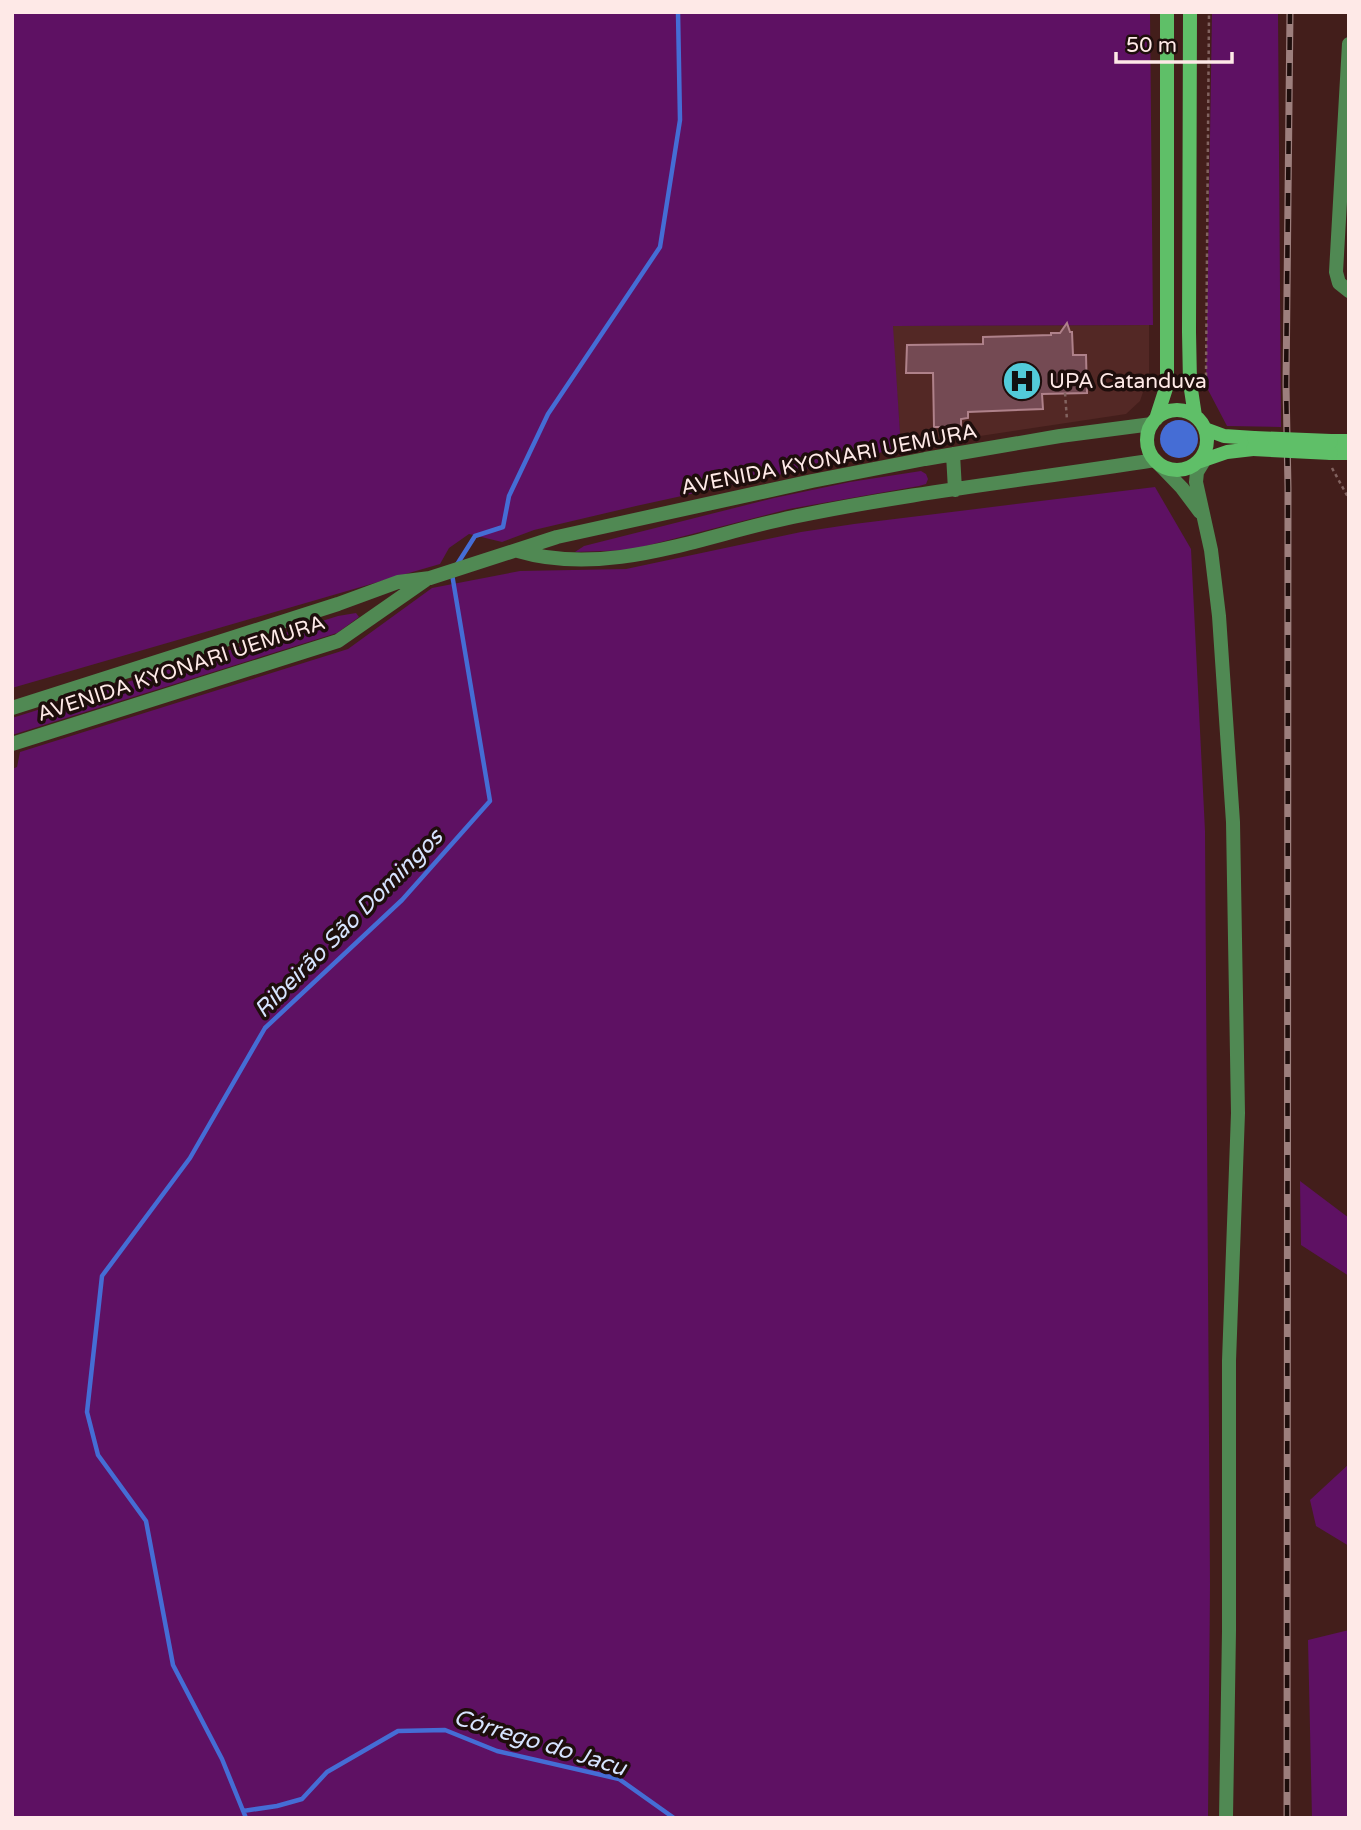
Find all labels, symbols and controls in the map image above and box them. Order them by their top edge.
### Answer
scale bar [1116,21,1232,65]
text: 50 m [1126,33,1177,58]
hospital icon: UPA Catanduva [1001,360,1043,402]
place label: UPA Catanduva [1049,369,1207,394]
street label: AVENIDA KYONARI UEMURA [679,418,979,500]
street label: AVENIDA KYONARI UEMURA [34,610,328,727]
water label: Ribeirão São Domingos [249,822,450,1024]
water label: Córrego do Jacu [450,1703,630,1783]

